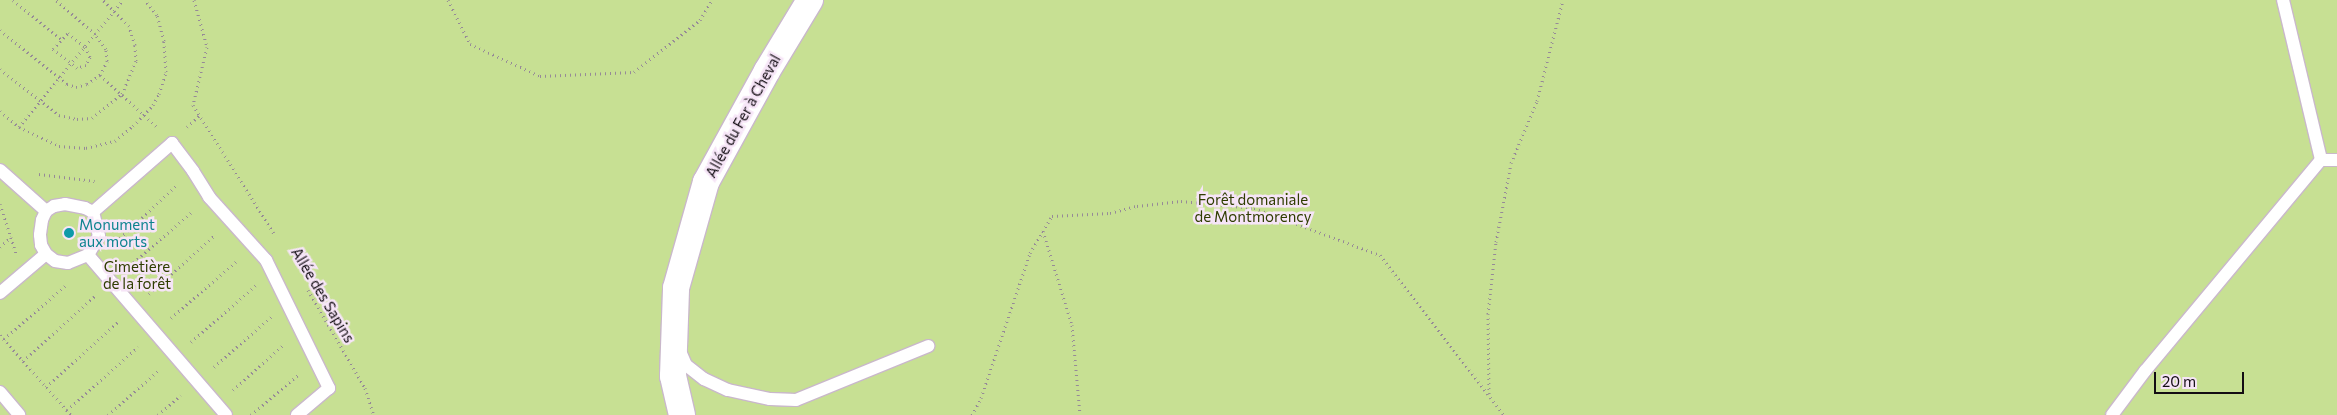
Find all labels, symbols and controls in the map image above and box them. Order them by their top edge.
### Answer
street label: Allée du Fer à Cheval [702,51,784,181]
park label: Forêt domaniale de Montmorency [1195,190,1311,225]
place label: Monument aux morts [79,215,155,250]
marker: Monument aux morts [63,227,75,239]
street label: Allée des Sapins [288,244,358,346]
park label: Cimetière de la forêt [103,257,171,292]
scale bar [2157,362,2247,394]
text: 20 m [2162,372,2196,390]

